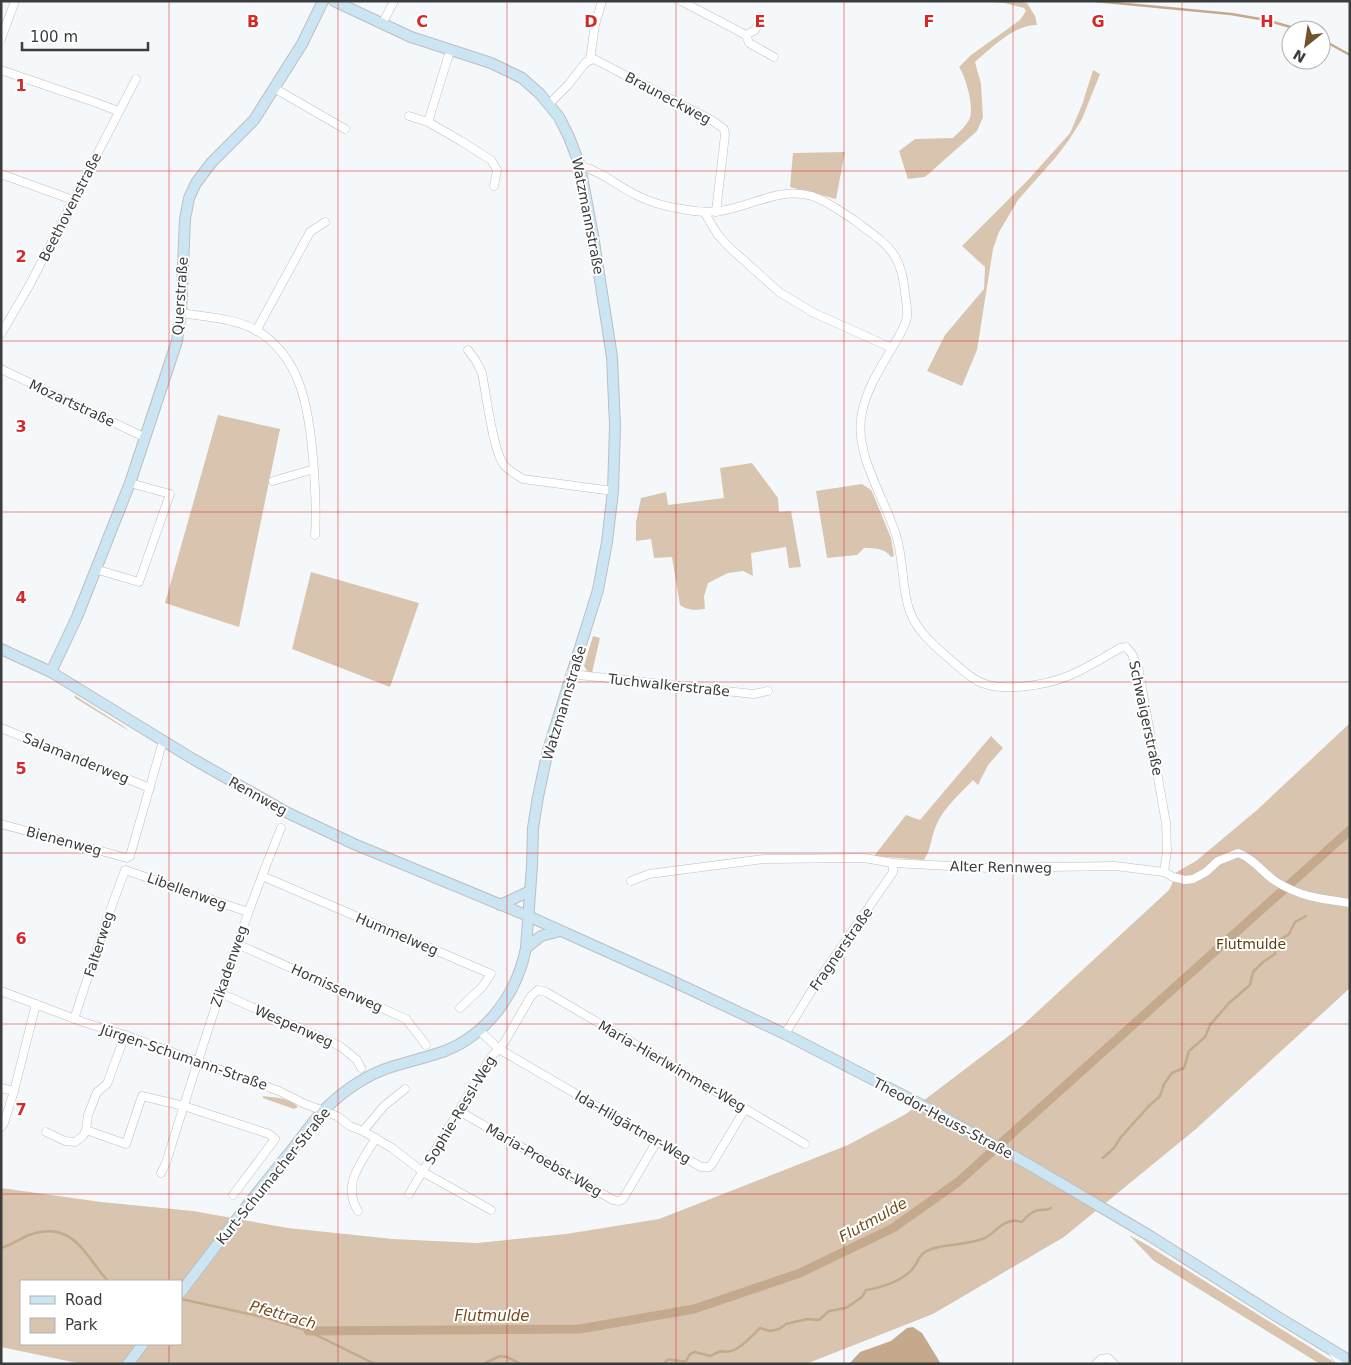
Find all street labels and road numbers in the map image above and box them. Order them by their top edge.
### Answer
street label: Brauneckweg [622,69,714,127]
street label: Beethovenstraße [36,150,104,264]
street label: Watzmannstraße [569,156,607,276]
street label: Querstraße [169,256,191,336]
street label: Mozartstraße [27,376,117,430]
street label: Watzmannstraße [539,644,589,762]
street label: Schwaigerstraße [1126,659,1166,777]
street label: Tuchwalkerstraße [606,671,731,699]
street label: Salamanderweg [21,729,131,787]
street label: Rennweg [226,773,290,819]
street label: Bienenweg [25,823,103,859]
street label: Alter Rennweg [950,858,1052,876]
street label: Libellenweg [145,869,229,913]
street label: Fragnerstraße [806,904,876,994]
street label: Falterweg [81,909,117,979]
street label: Hummelweg [353,909,441,959]
street label: Zikadenweg [208,923,250,1009]
street label: Hornissenweg [289,961,385,1015]
street label: Wespenweg [252,1002,336,1050]
street label: Maria-Hierlwimmer-Weg [595,1017,749,1115]
street label: Jürgen-Schumann-Straße [98,1021,270,1093]
street label: Sophie-Ressl-Weg [421,1053,499,1167]
street label: Theodor-Heuss-Straße [870,1074,1016,1162]
street label: Ida-Hilgärtner-Weg [572,1087,694,1167]
street label: Kurt-Schumacher-Straße [213,1104,333,1248]
street label: Maria-Proebst-Weg [483,1120,605,1200]

